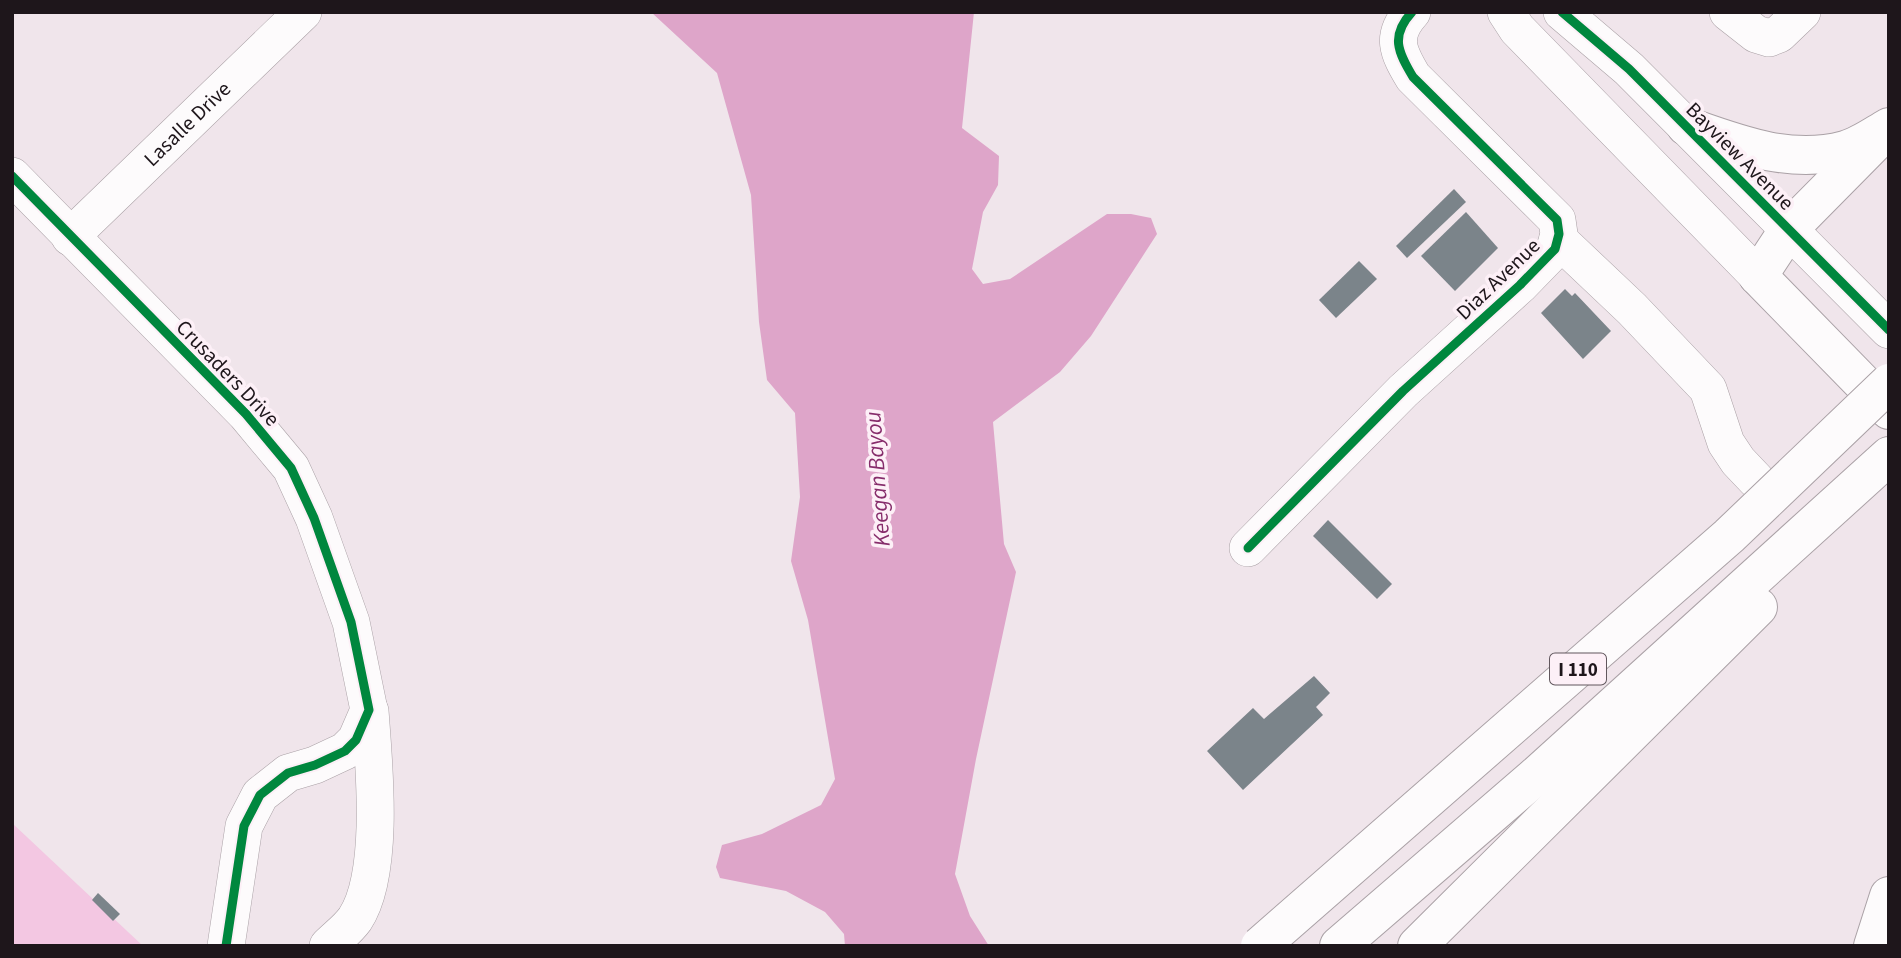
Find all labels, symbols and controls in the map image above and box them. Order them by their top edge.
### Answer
street label: Lasalle Drive [137,74,238,173]
street label: Bayview Avenue [1679,95,1801,217]
street label: Diaz Avenue [1449,231,1547,327]
street label: Crusaders Drive [169,313,287,433]
water label: Keegan Bayou [856,410,899,548]
road number: I 110 [1550,654,1606,684]

